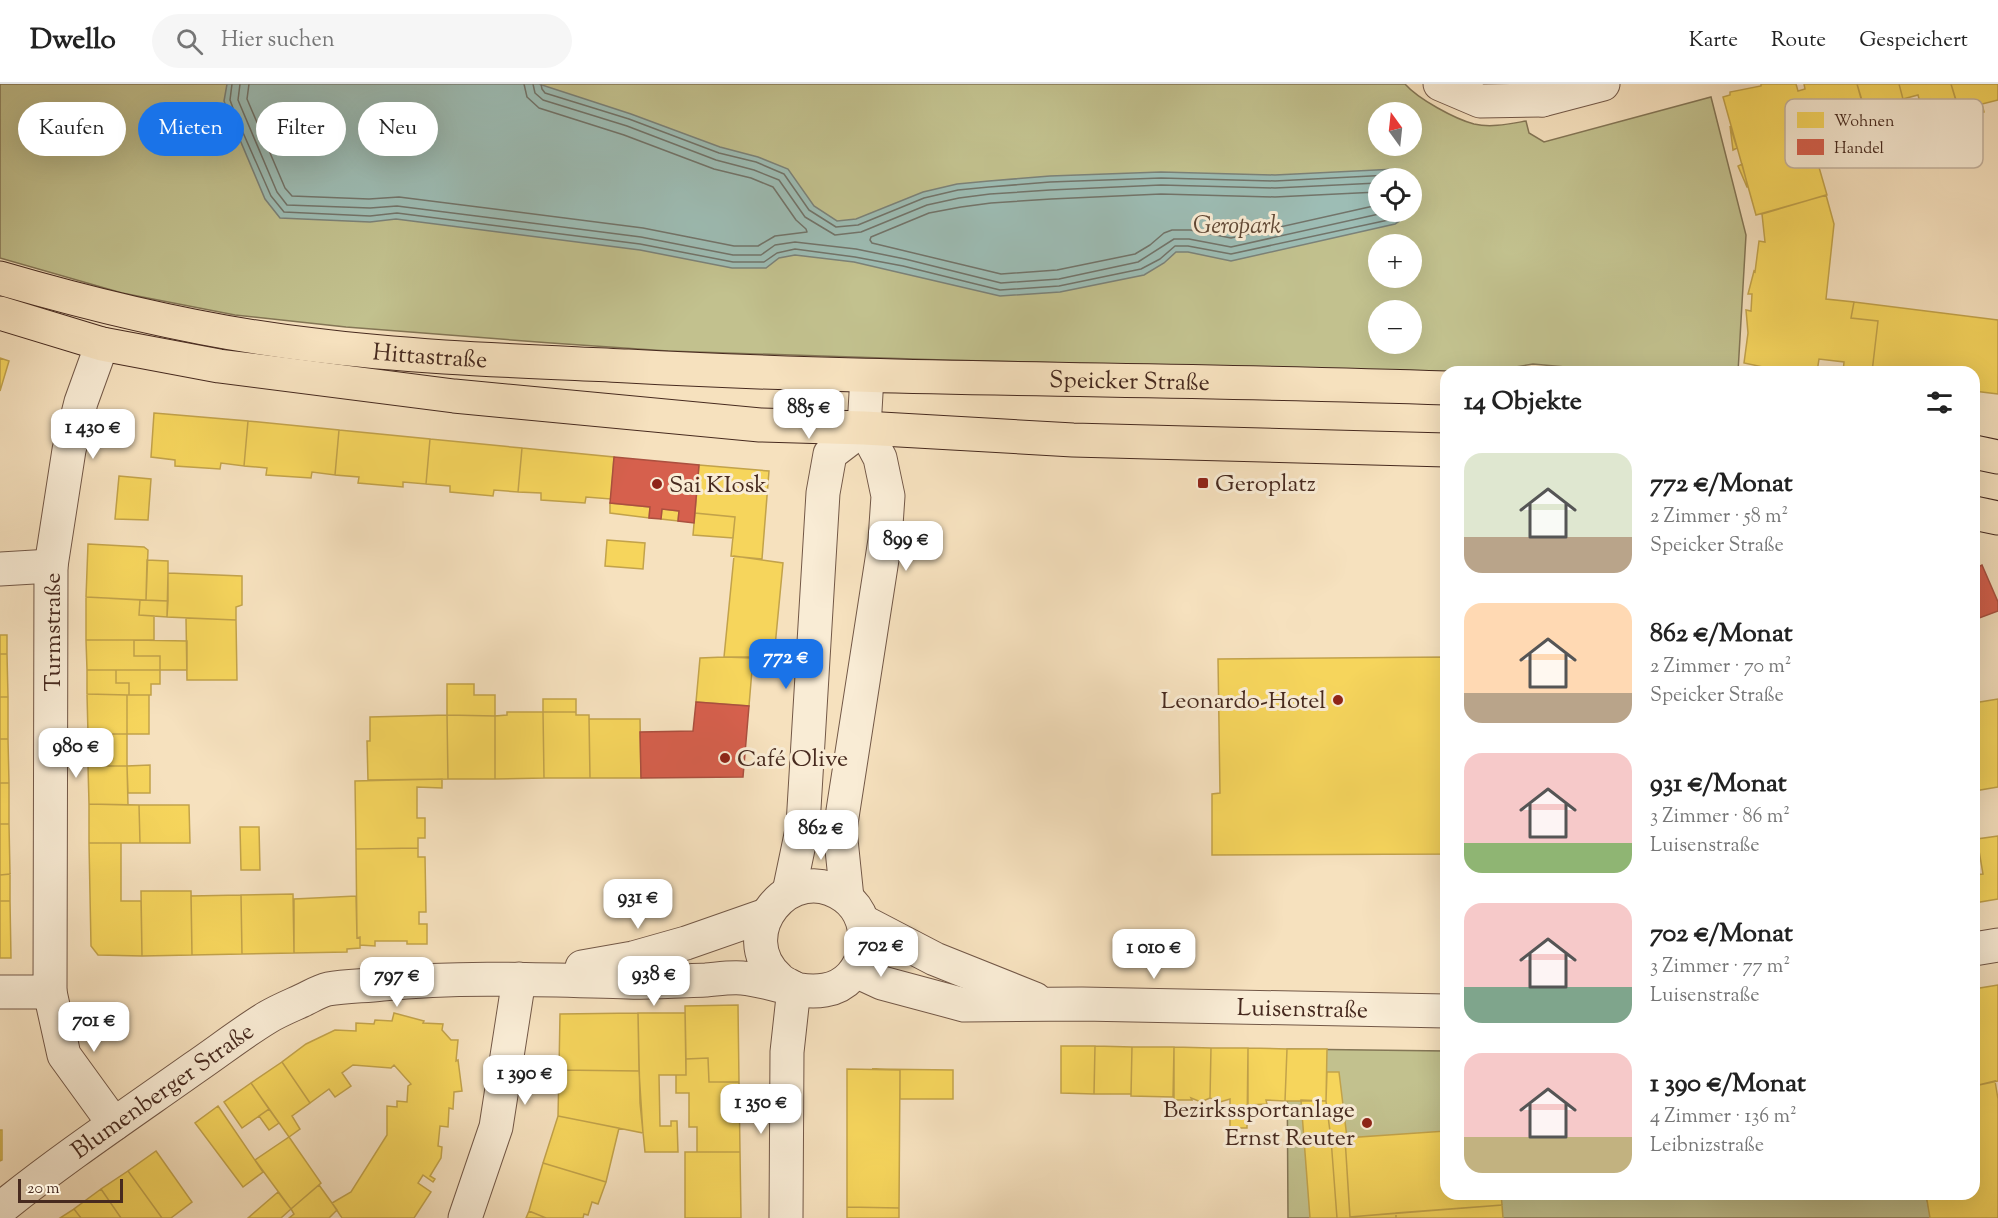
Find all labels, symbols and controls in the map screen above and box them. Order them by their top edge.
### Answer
search box [152,14,572,68]
text: Dwello [30,21,116,61]
icon: search [173,25,206,58]
text: Hier suchen [221,25,335,57]
text: Karte [1689,26,1738,56]
text: Route [1771,26,1826,56]
text: Gespeichert [1859,26,1968,56]
legend [1785,99,1983,168]
chip: Kaufen [18,102,126,156]
chip: Mieten [138,102,244,156]
chip: Filter [256,102,346,156]
chip: Neu [358,102,438,156]
north arrow [1368,102,1422,156]
map controls [1368,102,1422,354]
text: Wohnen [1834,111,1895,134]
text: Handel [1834,138,1885,161]
button: locate [1368,168,1422,222]
park label: Geropark [1193,210,1281,244]
button: + [1368,234,1422,288]
button: − [1368,300,1422,354]
street label: Hittastraße [371,336,488,378]
street label: Speicker Straße [1049,364,1210,401]
text: 14 Objekte [1464,384,1582,421]
icon: filters [1923,386,1956,419]
pin: 885 € [767,389,851,440]
text: 885 € [787,394,831,423]
pin: 1 430 € [38,409,148,460]
text: 1 430 € [65,414,121,443]
text: 772 €/Monat [1650,466,1793,503]
place label: Geroplatz [1215,468,1316,502]
place label: Sai KIosk [669,469,767,503]
marker: Geroplatz [1196,476,1210,490]
marker: Sai KIosk [650,477,664,491]
icon: home [1512,477,1584,549]
text: 2 Zimmer · 58 m² [1650,503,1788,532]
pin: 899 € [864,521,948,572]
text: 899 € [883,526,929,555]
text: Speicker Straße [1650,532,1784,561]
street label: Turmstraße [37,573,71,691]
text: 862 €/Monat [1650,616,1793,653]
icon: home [1512,627,1584,699]
pin: 772 € [744,639,828,690]
text: 772 € [763,644,809,673]
text: 2 Zimmer · 70 m² [1650,653,1792,682]
text: Speicker Straße [1650,682,1784,711]
place label: Leonardo-Hotel [1161,685,1326,719]
marker: Leonardo-Hotel [1331,693,1345,707]
pin: 980 € [34,728,118,779]
text: 980 € [53,733,99,762]
place label: Café Olive [737,743,848,777]
marker: Café Olive [718,751,732,765]
text: 931 €/Monat [1650,766,1787,803]
icon: home [1512,777,1584,849]
text: 3 Zimmer · 86 m² [1650,803,1790,832]
pin: 862 € [779,810,863,861]
text: 862 € [798,815,844,844]
text: Luisenstraße [1650,832,1760,861]
pin: 931 € [596,879,680,930]
text: 931 € [617,884,659,913]
text: 702 €/Monat [1650,916,1793,953]
pin: 702 € [839,927,923,978]
icon: home [1512,927,1584,999]
pin: 1 010 € [1099,929,1209,980]
text: 702 € [858,932,904,961]
text: 1 010 € [1126,934,1182,963]
text: 3 Zimmer · 77 m² [1650,953,1790,982]
pin: 938 € [612,956,696,1007]
pin: 797 € [355,957,439,1008]
text: 938 € [632,961,676,990]
text: 797 € [374,962,420,991]
text: Luisenstraße [1650,982,1760,1011]
street label: Luisenstraße [1236,992,1368,1028]
pin: 701 € [52,1002,136,1053]
text: 701 € [72,1007,116,1036]
street label: Blumenberger Straße [65,1016,262,1168]
pin: 1 390 € [470,1055,580,1106]
text: 1 390 € [497,1060,553,1089]
text: 1 390 €/Monat [1650,1066,1806,1103]
icon: home [1512,1077,1584,1149]
pin: 1 350 € [706,1084,816,1135]
text: 1 350 € [734,1089,788,1118]
place label: Bezirkssportanlage Ernst Reuter [1163,1094,1355,1156]
text: 4 Zimmer · 136 m² [1650,1103,1797,1132]
marker: Bezirkssportanlage Ernst Reuter [1360,1116,1374,1130]
text: Leibnizstraße [1650,1132,1764,1161]
scale bar [18,1176,123,1204]
text: 20 m [27,1178,60,1201]

